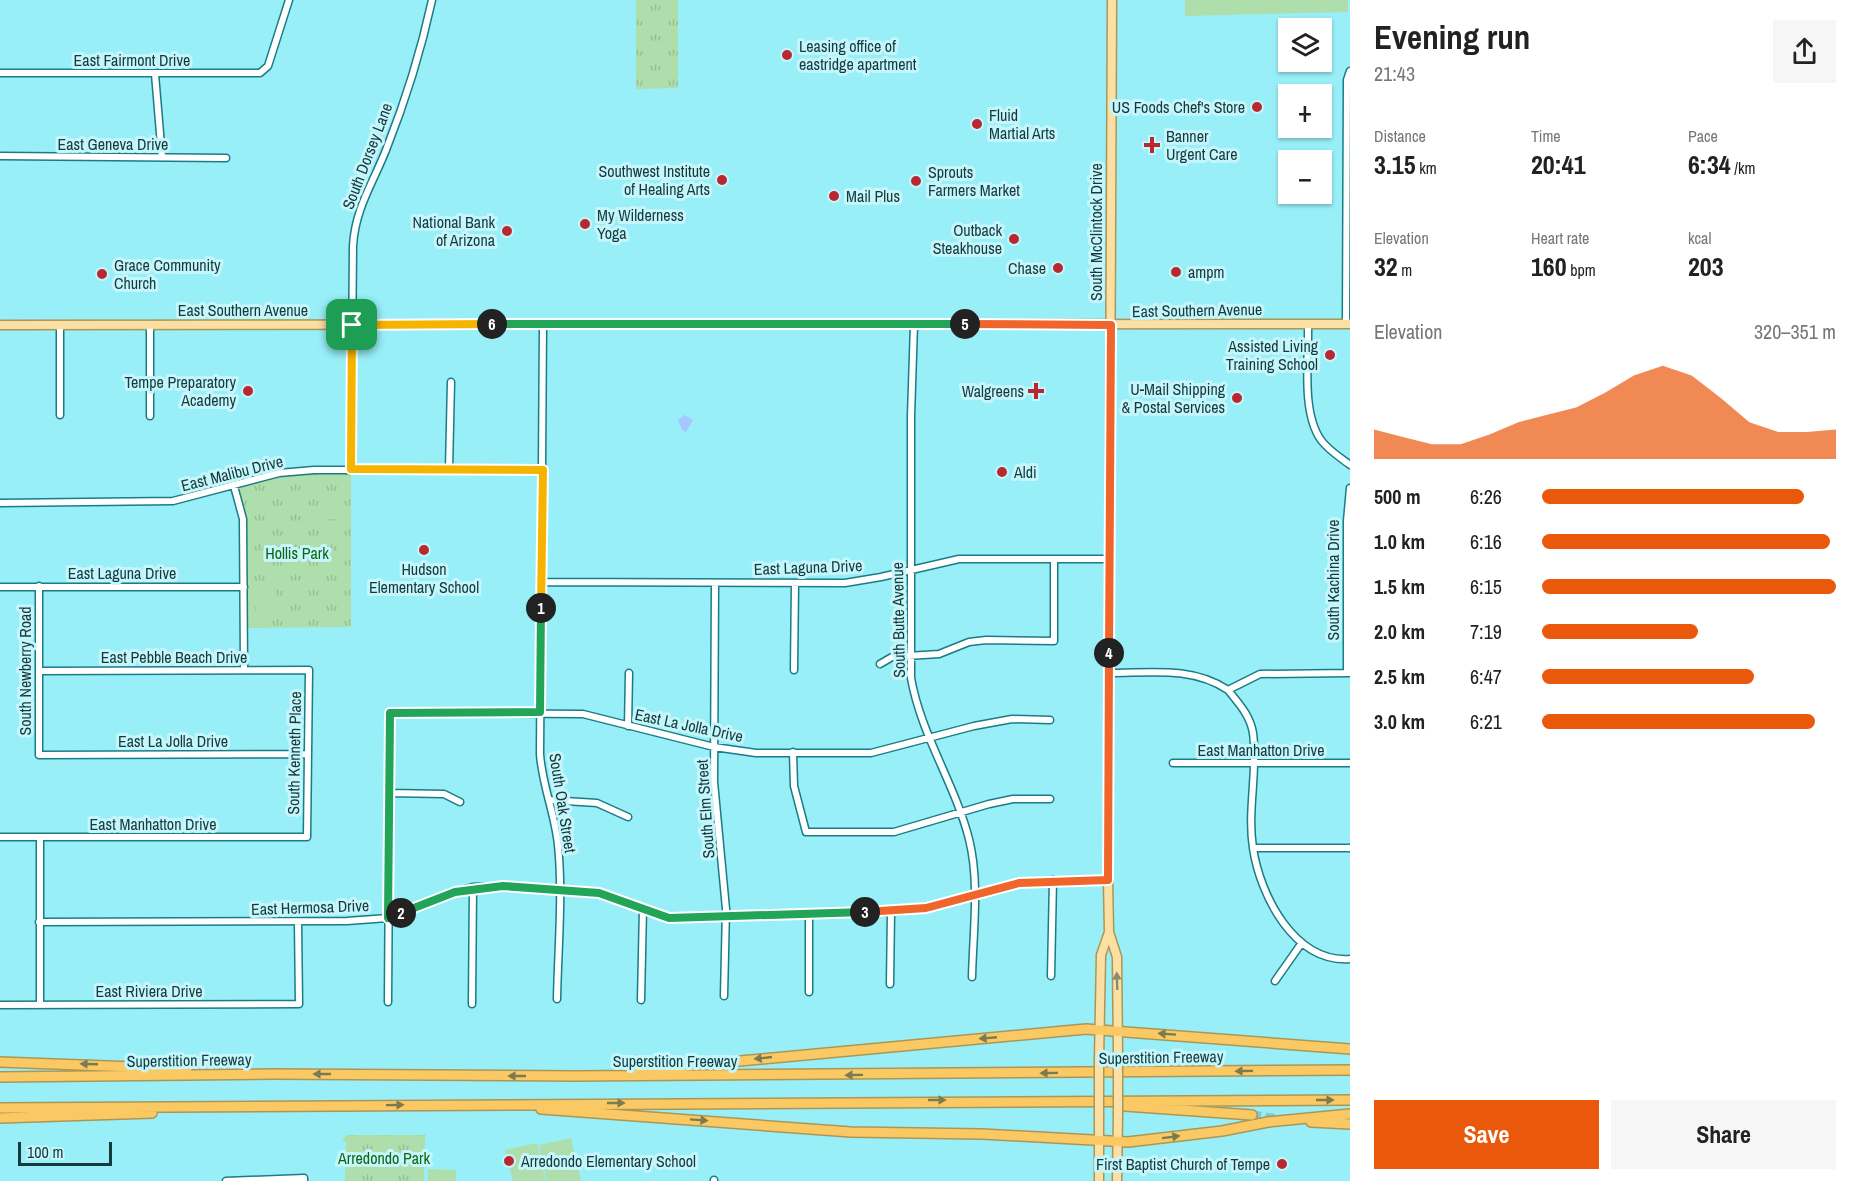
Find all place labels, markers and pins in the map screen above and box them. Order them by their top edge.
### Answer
place label: Leasing office of eastridge apartment [799,35,917,75]
marker: Leasing office of eastridge apartment [780,48,794,62]
place label: US Foods Chef's Store [1112,96,1245,118]
marker: US Foods Chef's Store [1250,100,1264,114]
place label: Fluid Martial Arts [989,104,1055,144]
marker: Fluid Martial Arts [970,117,984,131]
place label: Banner Urgent Care [1166,125,1237,165]
marker: Banner Urgent Care [1143,136,1161,154]
place label: Southwest Institute of Healing Arts [598,160,710,200]
place label: Sprouts Farmers Market [928,161,1020,201]
marker: Southwest Institute of Healing Arts [715,173,729,187]
marker: Sprouts Farmers Market [909,174,923,188]
place label: Mail Plus [846,185,900,207]
marker: Mail Plus [827,189,841,203]
place label: My Wilderness Yoga [597,204,684,244]
place label: National Bank of Arizona [413,211,496,251]
marker: My Wilderness Yoga [578,217,592,231]
place label: Outback Steakhouse [933,219,1002,259]
marker: National Bank of Arizona [500,224,514,238]
marker: Outback Steakhouse [1007,232,1021,246]
place label: Grace Community Church [114,254,221,294]
place label: Chase [1008,257,1046,279]
marker: Chase [1051,261,1065,275]
place label: ampm [1188,261,1224,283]
marker: ampm [1169,265,1183,279]
marker: Grace Community Church [95,267,109,281]
pin [326,299,377,350]
pin: 6 [477,309,507,339]
pin: 5 [950,309,980,339]
place label: Assisted Living Training School [1226,335,1319,375]
marker: Assisted Living Training School [1323,348,1337,362]
place label: Tempe Preparatory Academy [124,371,236,411]
place label: U-Mail Shipping & Postal Services [1121,378,1226,418]
place label: Walgreens [962,380,1024,402]
marker: Tempe Preparatory Academy [241,384,255,398]
marker: Walgreens [1029,384,1043,398]
marker: U-Mail Shipping & Postal Services [1230,391,1244,405]
place label: Aldi [1013,461,1037,483]
marker: Aldi [995,465,1009,479]
marker: Hudson Elementary School [417,543,431,557]
place label: Hudson Elementary School [369,558,479,598]
pin: 1 [526,593,556,623]
pin: 4 [1094,638,1124,668]
pin: 3 [850,897,880,927]
pin: 2 [386,898,416,928]
place label: Arredondo Elementary School [520,1150,696,1172]
place label: First Baptist Church of Tempe [1096,1153,1270,1175]
marker: Arredondo Elementary School [502,1154,516,1168]
marker: First Baptist Church of Tempe [1275,1157,1289,1171]

